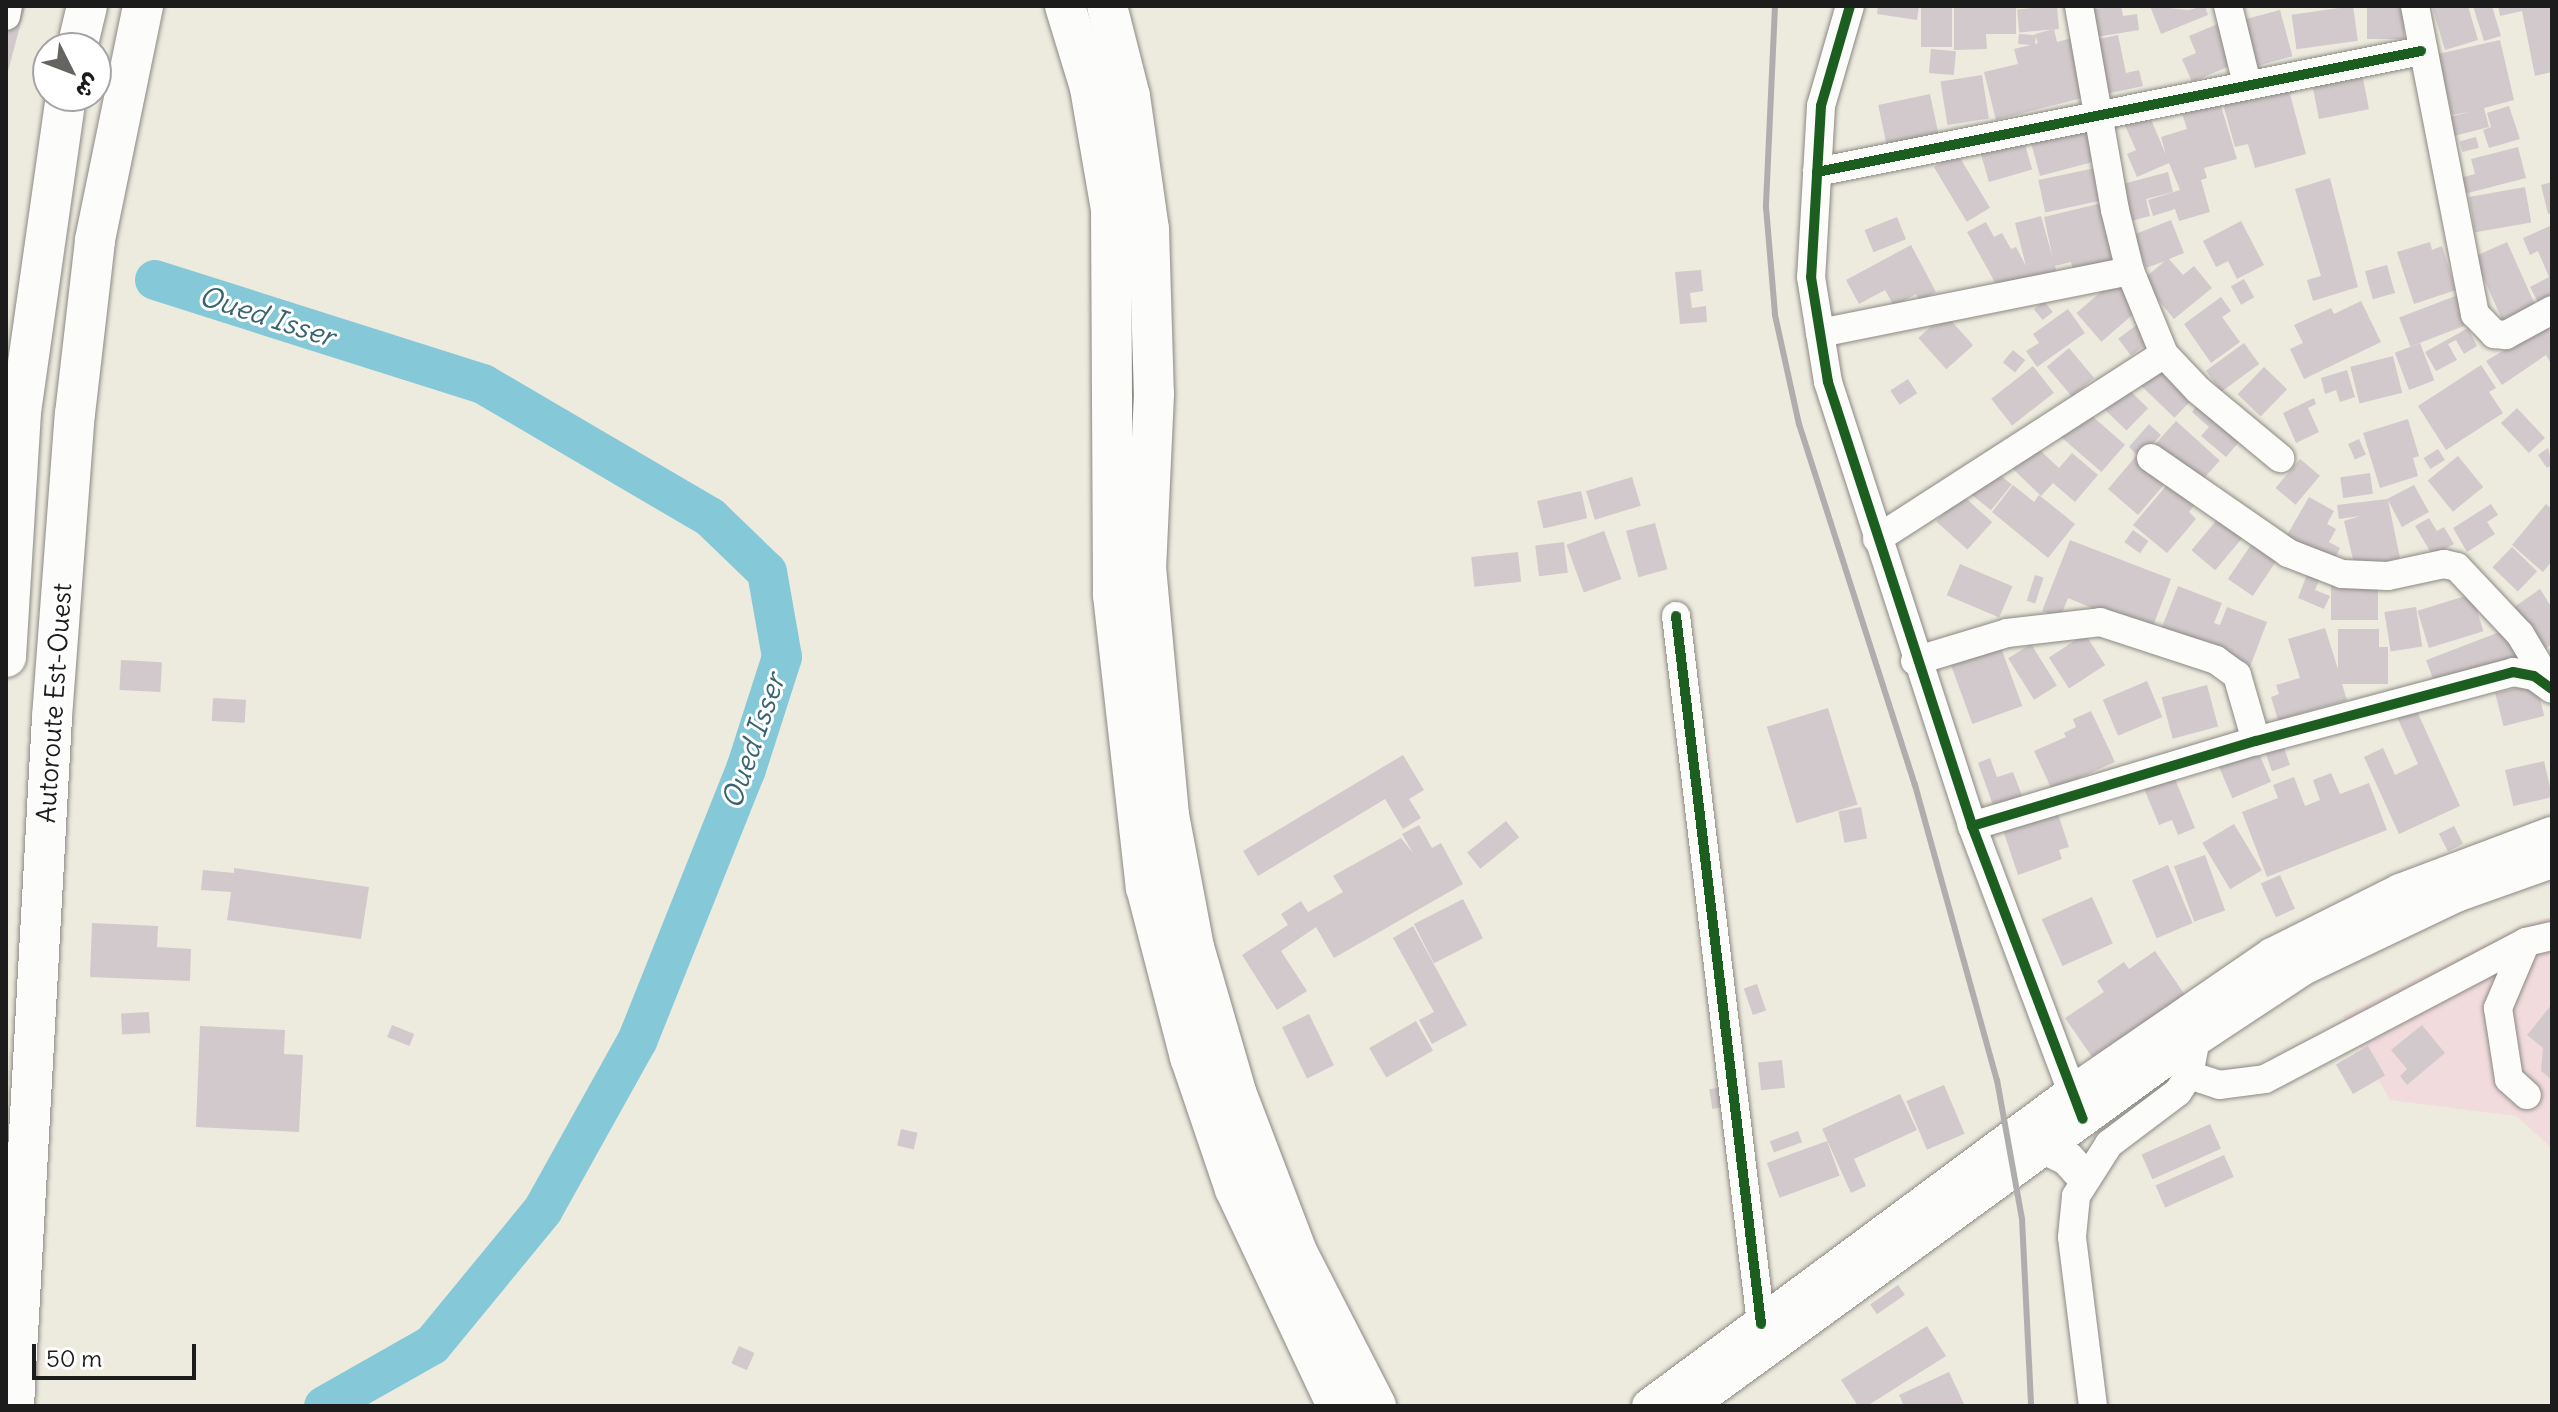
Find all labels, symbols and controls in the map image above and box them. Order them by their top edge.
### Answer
north arrow [32,32,112,112]
text: ش [70,68,107,105]
water label: Oued Isser [195,278,339,354]
street label: Autoroute Est-Ouest [30,582,78,824]
water label: Oued Isser [714,669,792,813]
scale bar [36,1328,200,1378]
text: 50 m [46,1343,102,1373]

